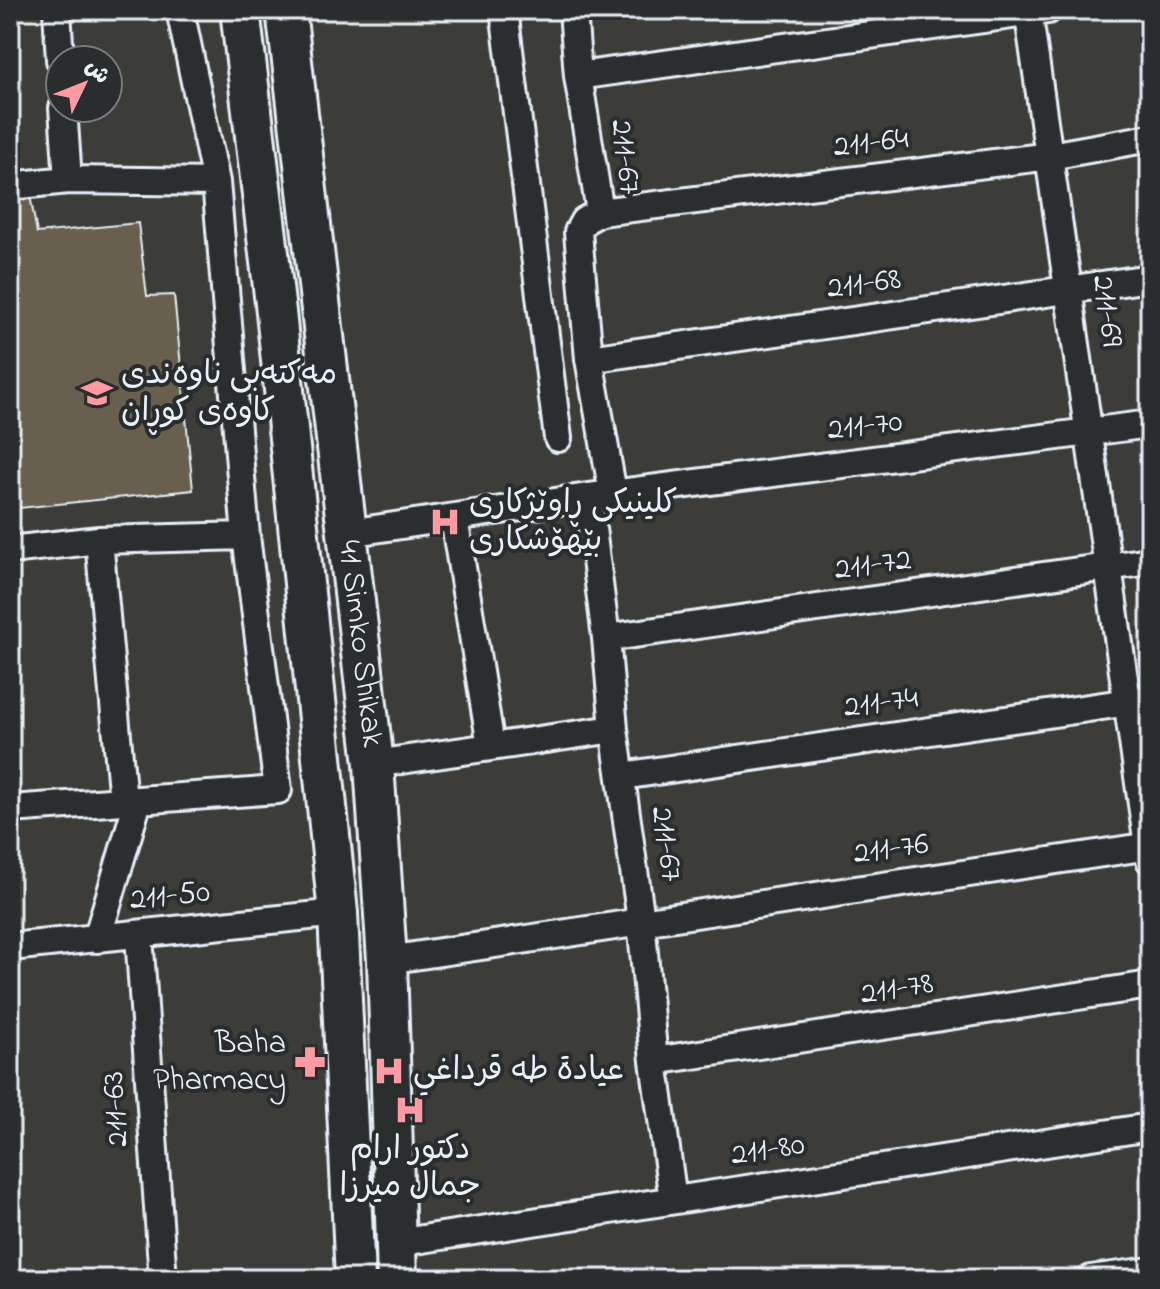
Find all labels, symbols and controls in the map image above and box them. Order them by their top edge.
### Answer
north arrow [44,44,124,124]
text: ش [76,53,116,92]
street label: 211-64 [831,116,911,172]
street label: 211-67 [596,117,652,197]
street label: 211-68 [824,257,904,313]
street label: 211-69 [1078,272,1134,350]
place label: مەکتەبی ناوەندی کاوەی کوڕان [121,352,337,436]
school or university icon: مەکتەبی ناوەندی کاوەی کوڕان [80,376,114,410]
street label: 211-70 [825,399,905,455]
place label: کلینیکی ڕاوێژکاری بێهۆشکاری [469,481,678,565]
hospital icon: کلینیکی ڕاوێژکاری بێهۆشکاری [428,505,462,539]
street label: 211-72 [831,537,915,595]
street label: 41 Simko Shikak [325,538,395,751]
street label: 211-74 [841,676,921,732]
street label: 211-67 [636,803,694,885]
street label: 211-76 [850,821,932,879]
street label: 211-50 [128,869,212,925]
street label: 211-78 [857,961,937,1019]
place label: Baha Pharmacy [153,1021,286,1105]
pharmacy icon: Baha Pharmacy [293,1045,327,1079]
place label: عيادة طه قرداغي [413,1048,624,1096]
hospital icon: عيادة طه قرداغي [372,1054,406,1088]
street label: 211-63 [91,1070,143,1148]
hospital icon: دكتور ارام جمال ميرزا [393,1093,427,1127]
street label: 211-80 [728,1122,808,1180]
place label: دكتور ارام جمال ميرزا [339,1127,481,1211]

